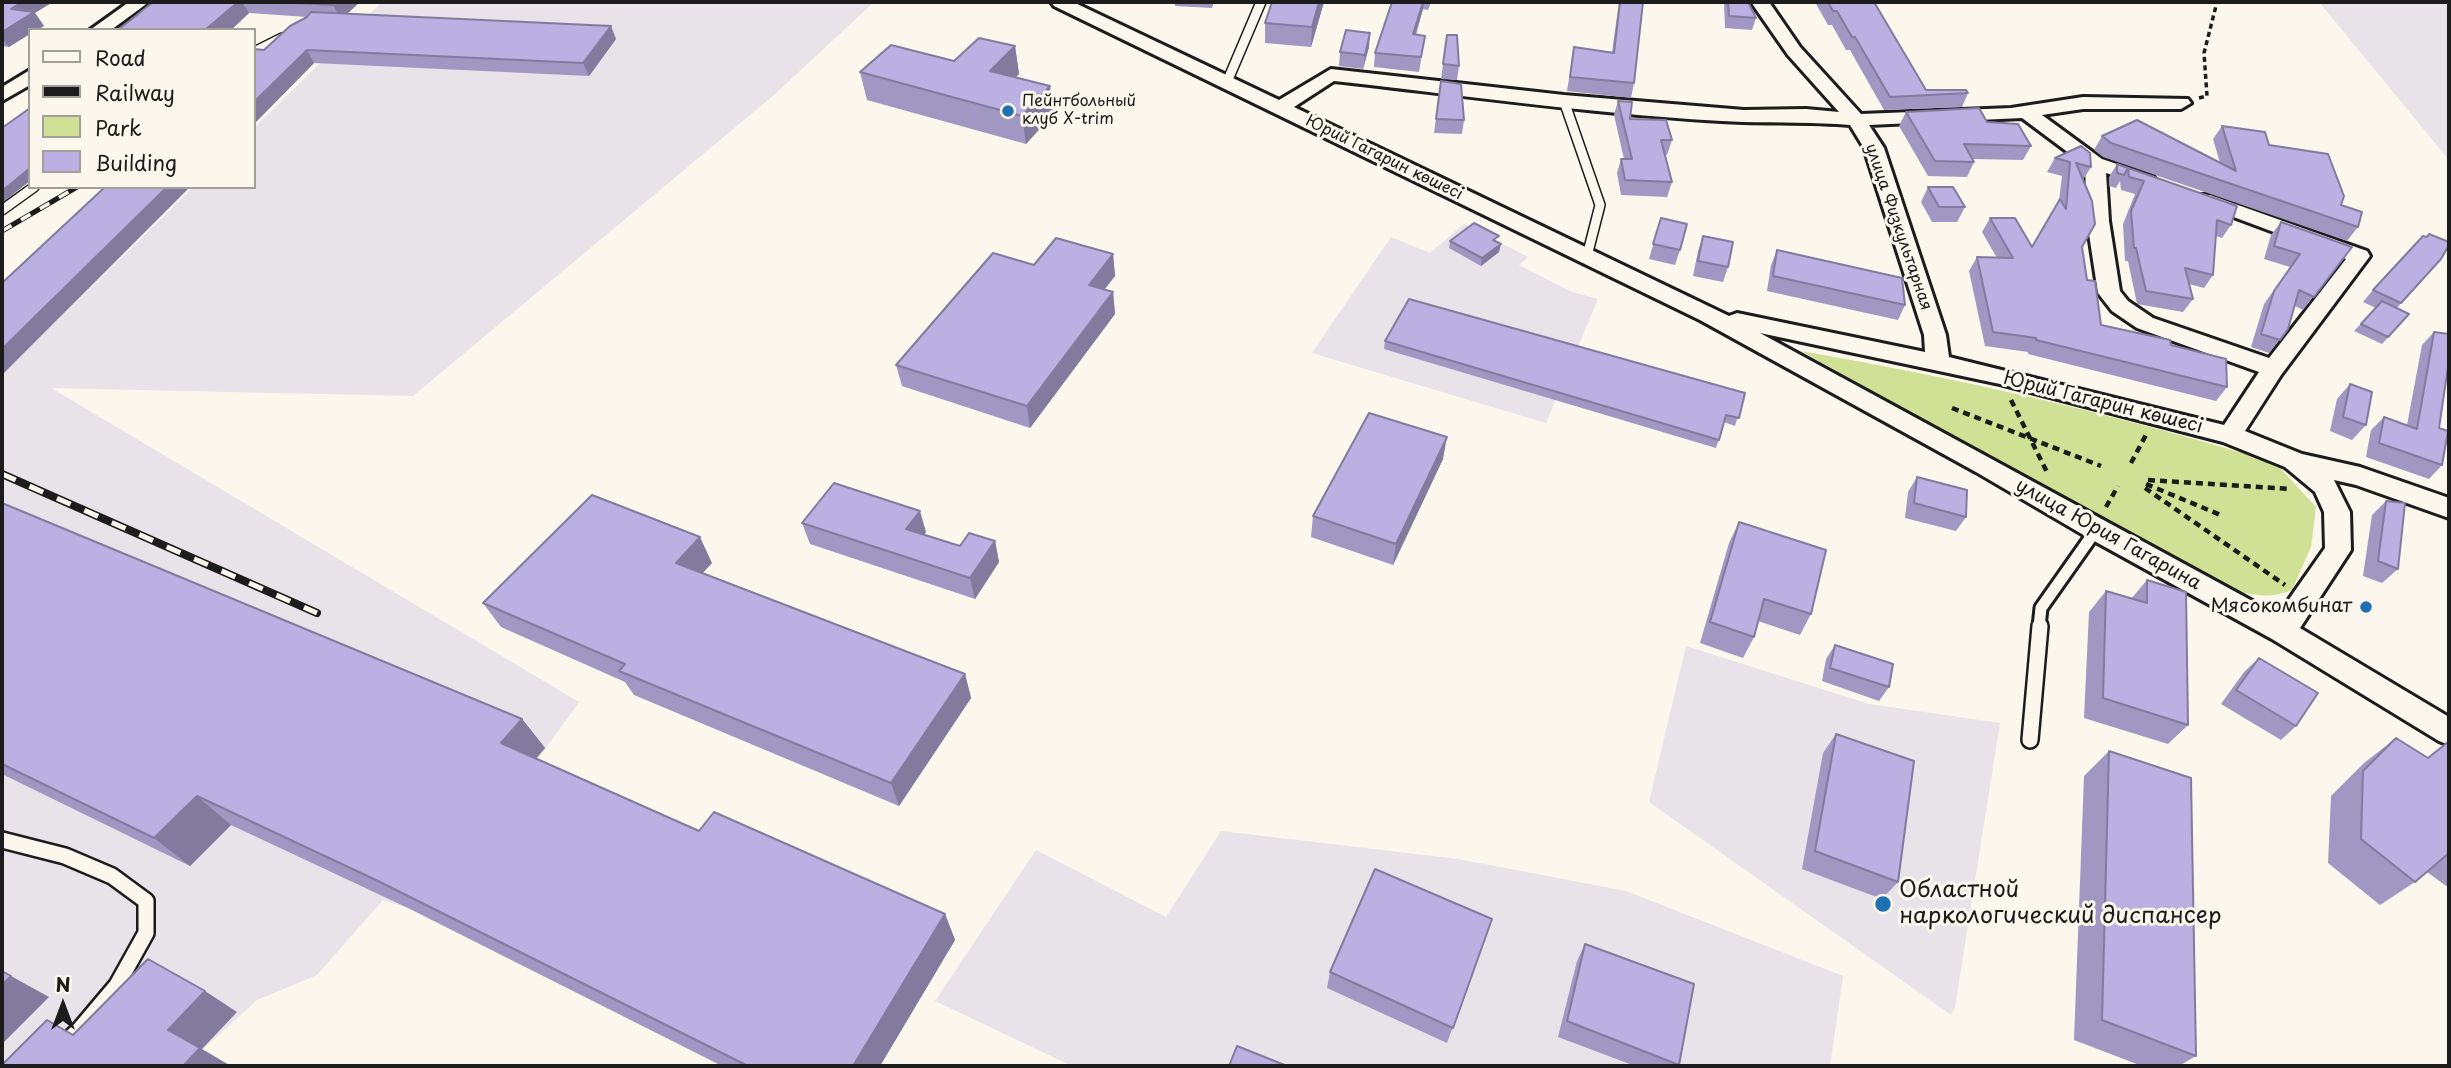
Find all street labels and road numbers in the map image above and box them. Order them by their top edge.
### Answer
street label: Юрий Гагарин көшесі [1302,112,1466,204]
street label: улица Физкультарная [1860,141,1936,313]
street label: Юрий Гагарин көшесі [2001,367,2205,439]
street label: улица Юрия Гагарина [2011,474,2205,596]

